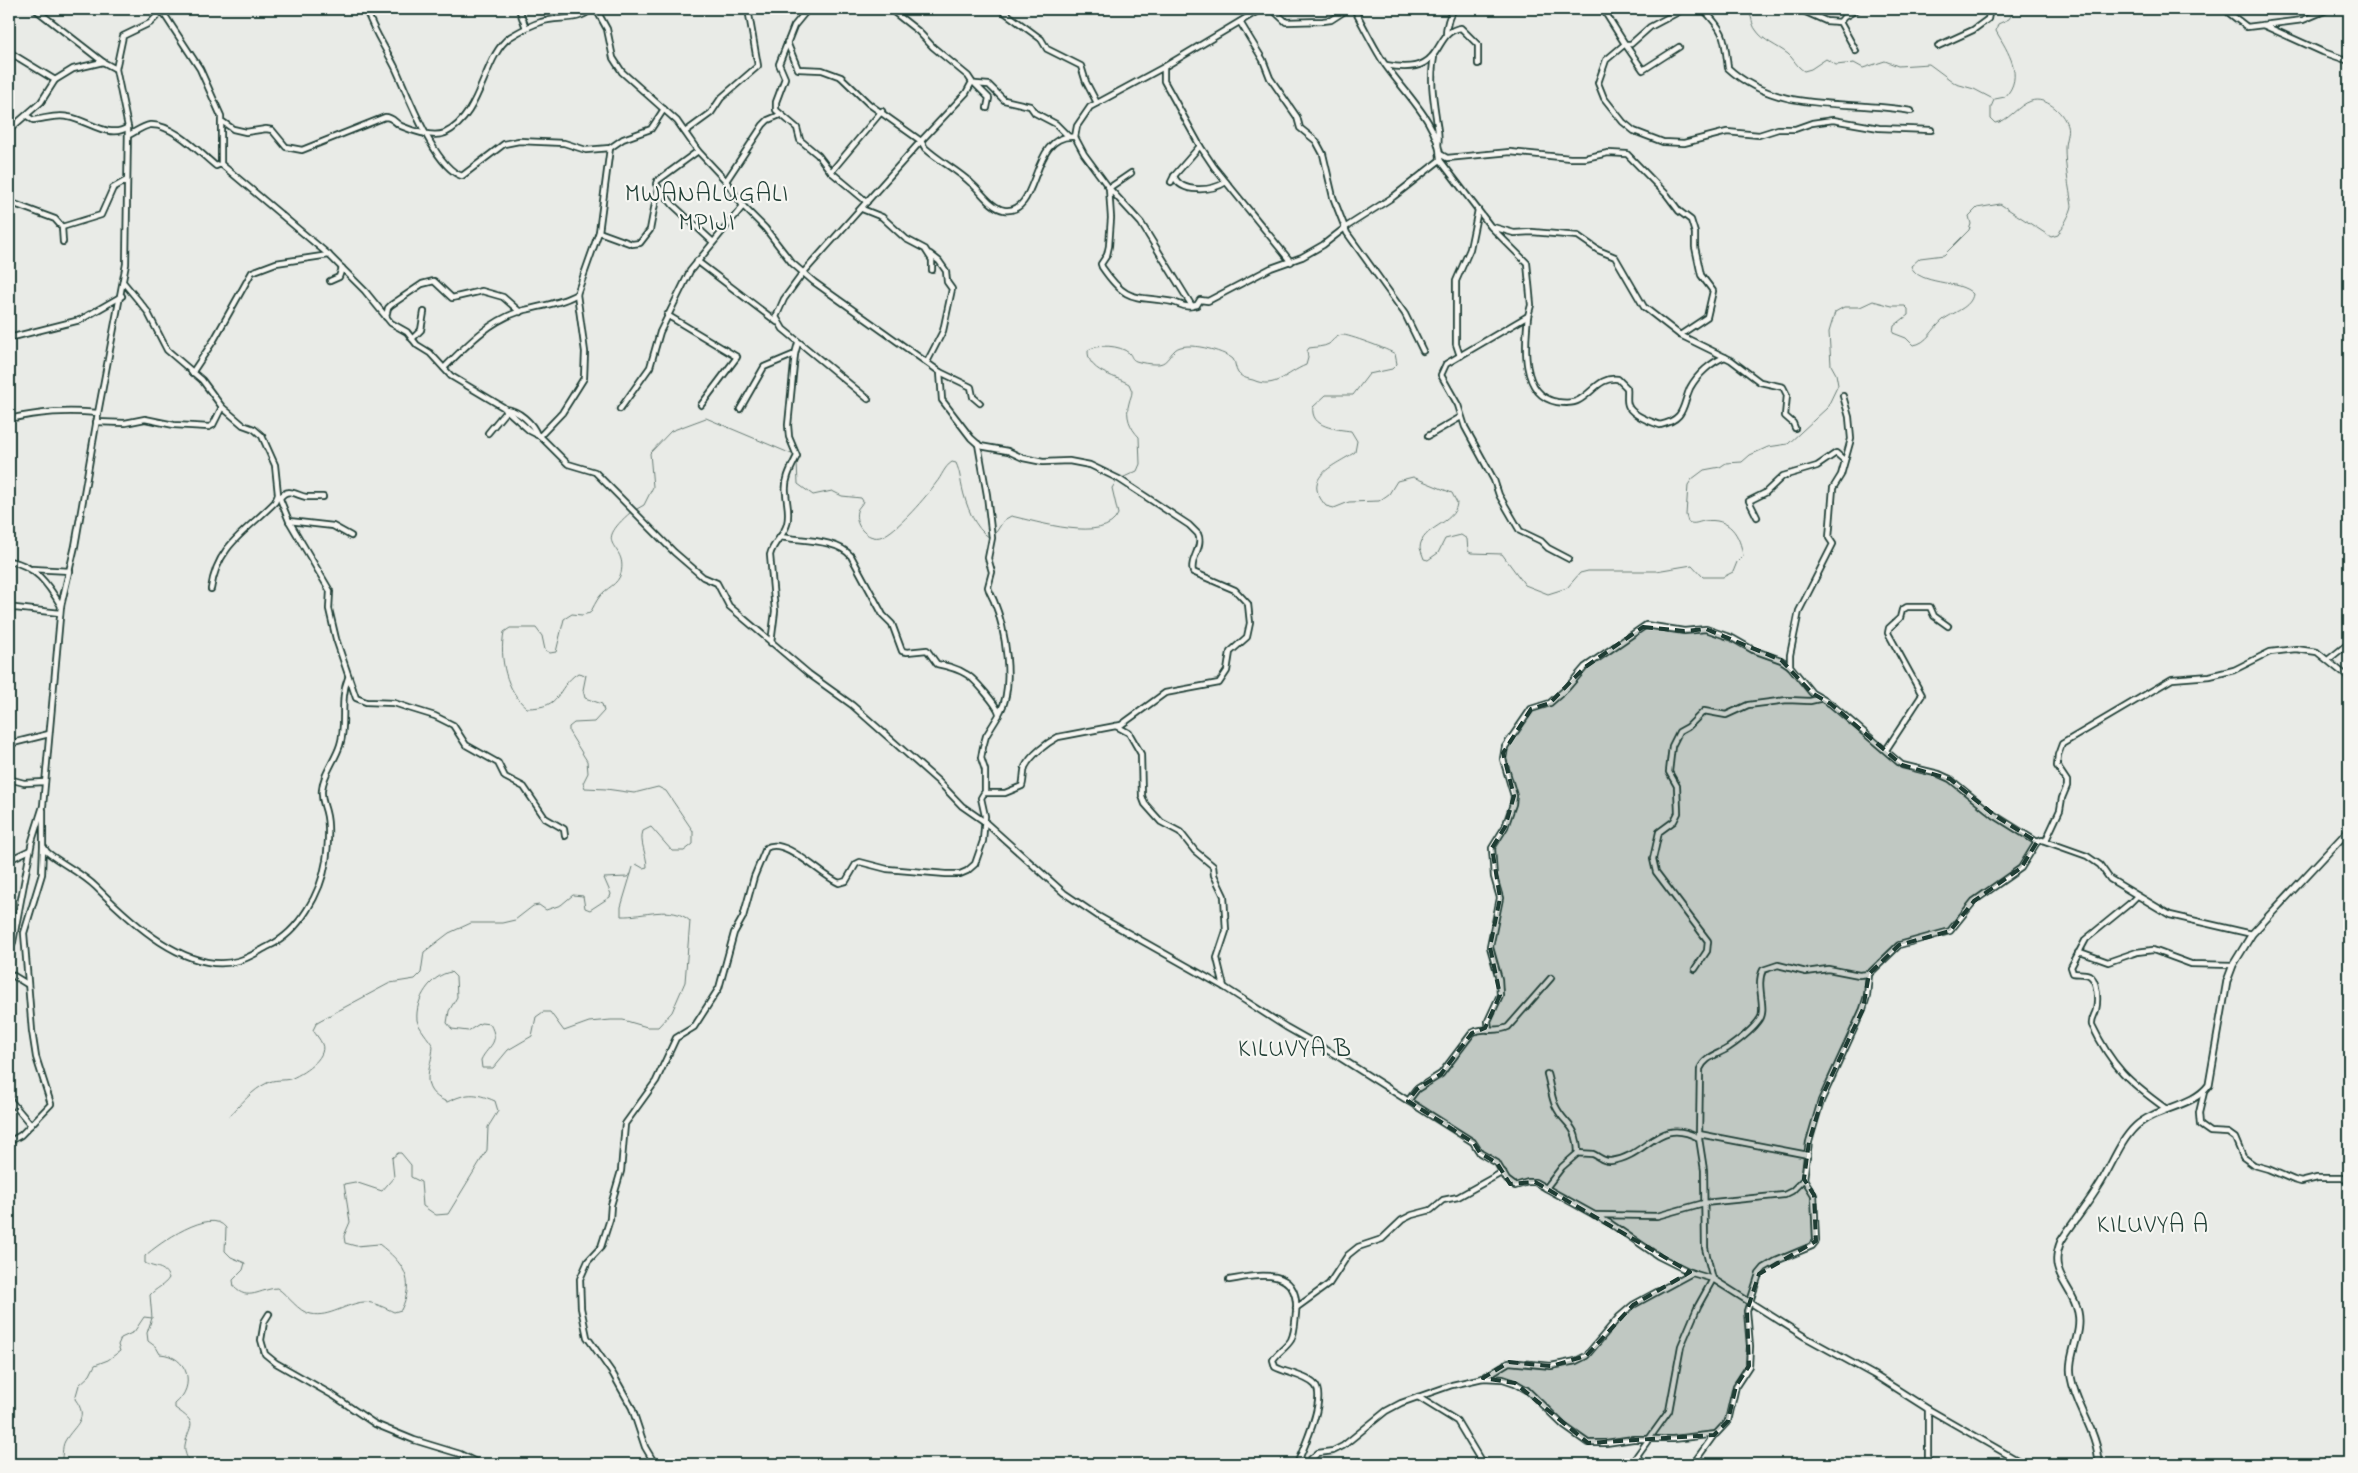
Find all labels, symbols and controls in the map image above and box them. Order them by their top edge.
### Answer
district label: MWANALUGALI MPIJI [625,177,789,242]
district label: KILUVYA B [1238,1032,1352,1068]
district label: KILUVYA A [2097,1208,2209,1244]

